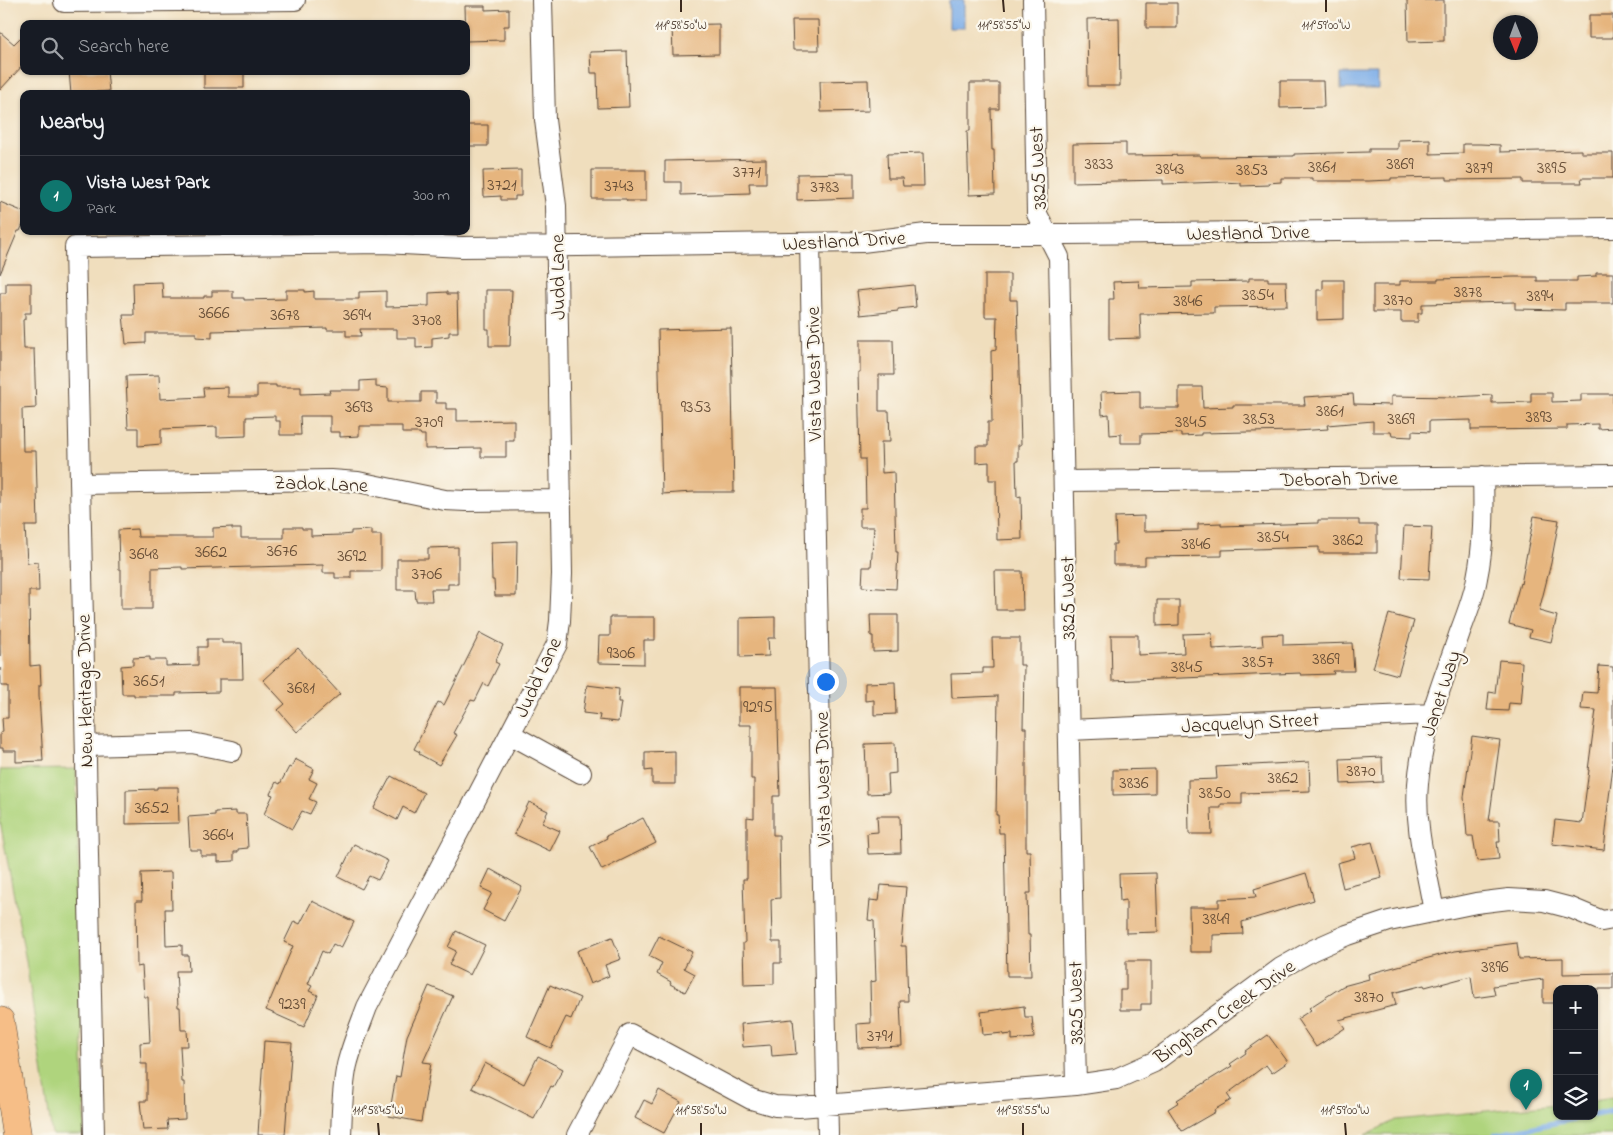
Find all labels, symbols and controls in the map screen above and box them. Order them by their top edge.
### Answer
north arrow [1493,15,1538,60]
text: 111°58'50"W [655,17,707,35]
text: 111°58'55"W [977,17,1031,35]
text: 111°59'00"W [1302,17,1350,35]
search box [20,20,470,75]
icon: search [38,34,66,62]
text: Search here [78,34,169,61]
text: Nearby [40,108,104,138]
street label: 3825 West [1023,125,1056,210]
house number: 3833 [1084,152,1114,178]
house number: 3869 [1386,152,1414,178]
house number: 3861 [1308,155,1336,181]
house number: 3879 [1465,156,1493,182]
house number: 3895 [1537,156,1567,182]
house number: 3843 [1155,157,1185,183]
house number: 3853 [1236,158,1268,184]
house number: 3771 [733,160,761,186]
text: Vista West Park [87,170,210,197]
house number: 3721 [487,173,517,199]
house number: 3743 [604,174,634,200]
house number: 3783 [810,175,840,201]
text: 1 [53,184,59,208]
text: 300 m [413,184,450,208]
text: Park [87,197,116,221]
street label: Westland Drive [1186,219,1310,250]
street label: Westland Drive [782,225,907,260]
street label: Judd Lane [544,234,575,320]
house number: 3878 [1454,280,1482,306]
house number: 3854 [1242,283,1275,309]
house number: 3894 [1526,284,1554,310]
house number: 3870 [1383,288,1413,314]
house number: 3846 [1173,289,1203,315]
house number: 3666 [198,301,230,327]
house number: 3678 [270,303,300,329]
house number: 3694 [343,303,372,329]
street label: Vista West Drive [800,306,831,443]
house number: 3708 [412,308,442,334]
house number: 3693 [345,395,373,421]
house number: 9353 [681,395,711,421]
house number: 3861 [1316,399,1344,425]
house number: 3893 [1525,405,1553,431]
house number: 3853 [1243,407,1275,433]
house number: 3869 [1387,407,1415,433]
house number: 3709 [415,410,444,436]
house number: 3845 [1175,410,1207,436]
street label: Deborah Drive [1279,465,1398,496]
street label: Zadok Lane [273,469,368,502]
house number: 3854 [1257,525,1290,551]
house number: 3862 [1332,528,1364,554]
house number: 3846 [1181,532,1211,558]
house number: 3676 [267,539,297,565]
house number: 3662 [195,540,227,566]
house number: 3648 [129,542,159,568]
house number: 3692 [337,544,367,570]
street label: 3825 West [1054,556,1085,640]
house number: 3706 [412,562,442,588]
street label: New Heritage Drive [71,614,103,768]
street label: Judd Lane [508,633,571,723]
house number: 9306 [607,641,635,667]
house number: 3869 [1312,647,1340,673]
street label: Janet Way [1415,647,1470,740]
house number: 3857 [1242,650,1275,676]
house number: 3845 [1171,655,1203,681]
house number: 3651 [133,669,165,695]
your location [813,669,839,695]
house number: 3681 [287,676,315,702]
house number: 9295 [743,695,773,721]
street label: Jacquelyn Street [1181,706,1320,743]
street label: Vista West Drive [809,711,840,848]
house number: 3870 [1346,759,1376,785]
house number: 3862 [1267,766,1299,792]
house number: 3836 [1119,771,1149,797]
house number: 3850 [1199,781,1231,807]
house number: 3652 [135,796,169,822]
house number: 3664 [203,823,234,849]
house number: 3849 [1202,907,1230,933]
street label: Bingham Creek Drive [1148,953,1303,1074]
house number: 3896 [1481,955,1509,981]
street label: 3825 West [1062,961,1093,1045]
house number: 3870 [1354,985,1384,1011]
map controls [1553,985,1598,1120]
button: + [1553,985,1598,1030]
house number: 9239 [278,992,306,1018]
house number: 3791 [867,1024,893,1050]
button: − [1553,1030,1598,1075]
pin: 1 [1510,1069,1542,1110]
button: layers [1553,1075,1598,1120]
text: 111°58'45"W [352,1102,404,1120]
text: 111°58'50"W [675,1102,727,1120]
text: 111°58'55"W [996,1102,1050,1120]
text: 111°59'00"W [1321,1102,1369,1120]

